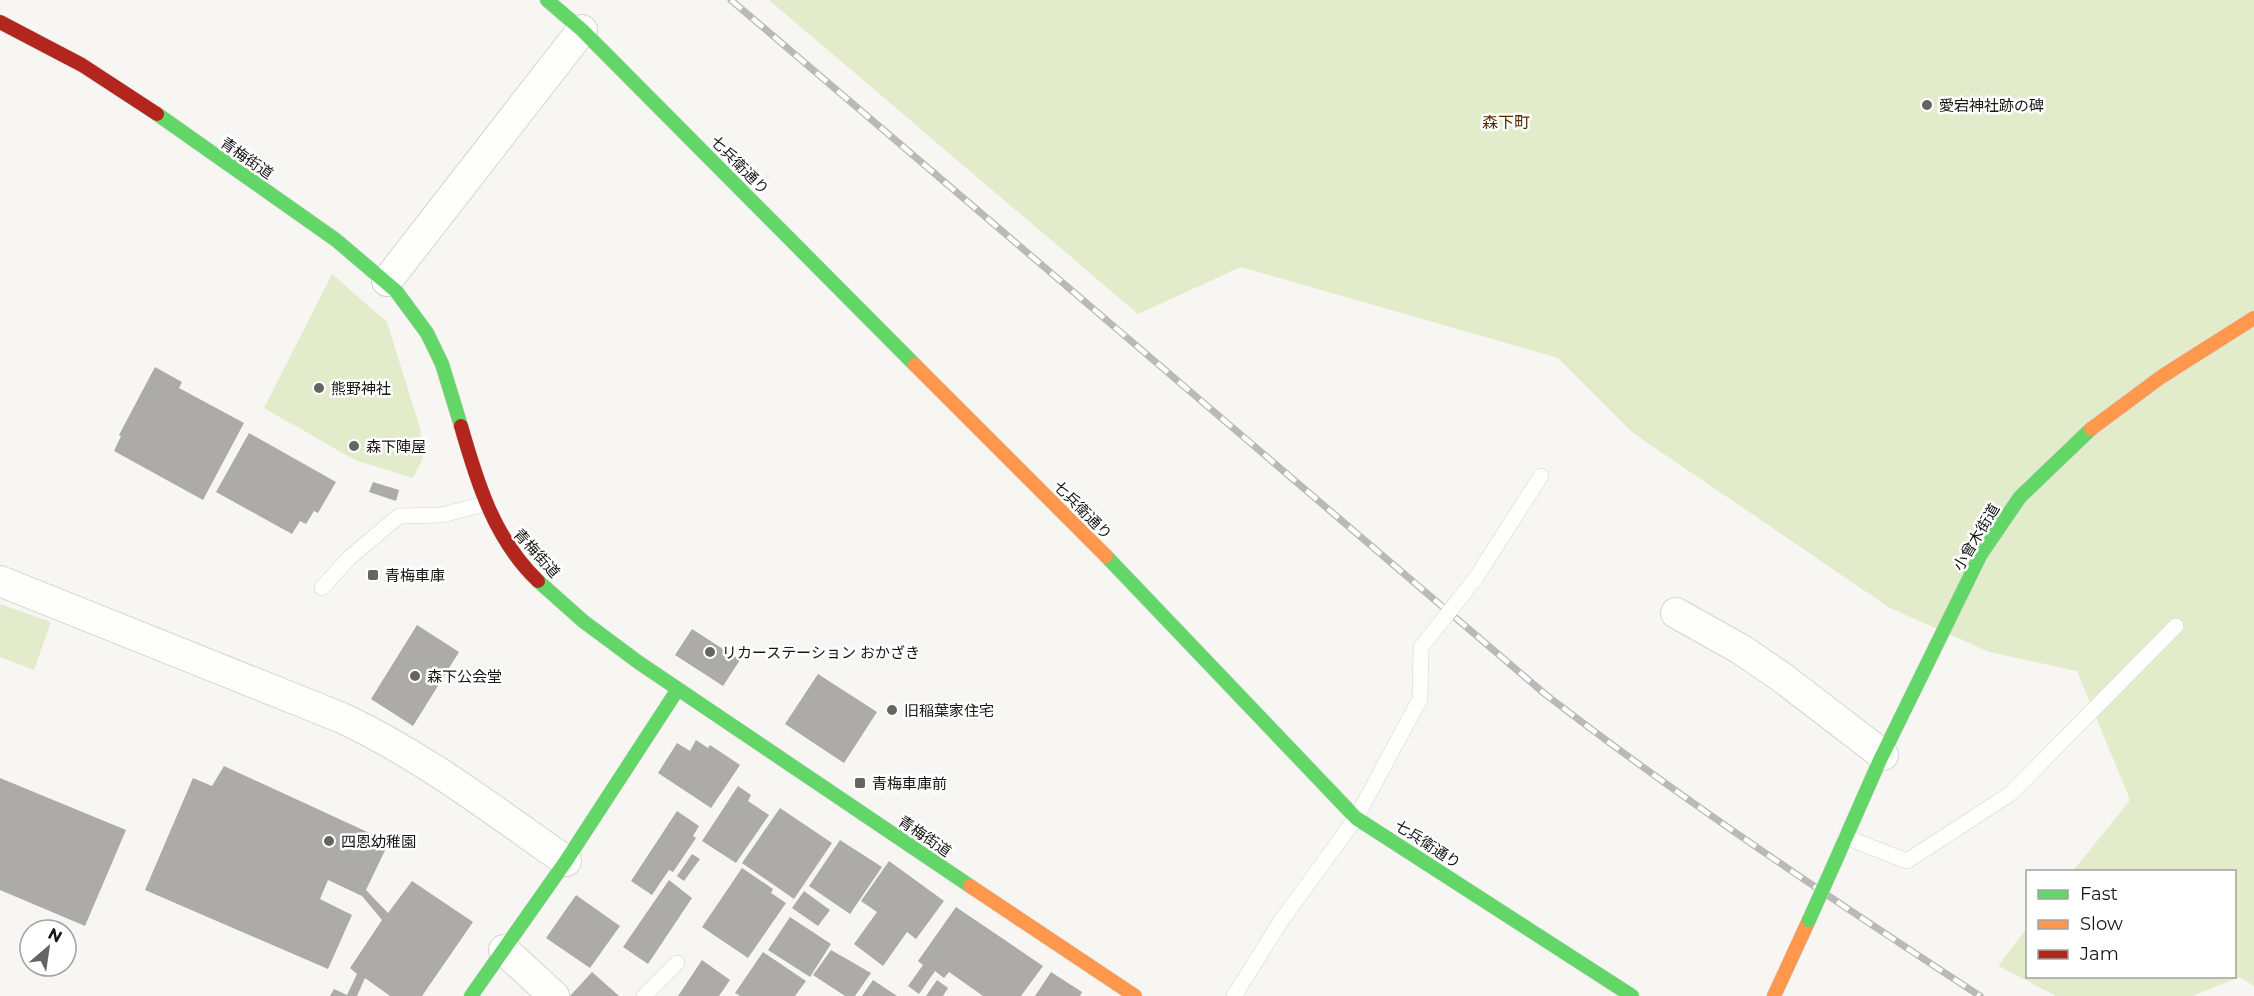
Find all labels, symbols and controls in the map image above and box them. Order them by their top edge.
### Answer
place label: 愛宕神社跡の碑 [1939,96,2044,115]
marker: 愛宕神社跡の碑 [1920,98,1934,112]
district label: 森下町 [1482,113,1530,132]
street label: 七兵衛通り [707,132,773,198]
street label: 青梅街道 [217,133,277,183]
place label: 熊野神社 [331,379,391,398]
marker: 熊野神社 [312,381,326,395]
place label: 森下陣屋 [366,437,426,456]
marker: 森下陣屋 [347,439,361,453]
street label: 七兵衛通り [1050,477,1116,543]
street label: 小曾木街道 [1949,500,2003,574]
street label: 青梅街道 [510,524,564,582]
place label: 青梅車庫 [385,566,445,585]
marker: 青梅車庫 [366,568,380,582]
place label: リカーステーション おかざき [722,643,920,662]
marker: リカーステーション おかざき [703,645,717,659]
place label: 森下公会堂 [427,667,502,686]
marker: 森下公会堂 [408,669,422,683]
place label: 旧稲葉家住宅 [904,701,994,720]
marker: 旧稲葉家住宅 [885,703,899,717]
place label: 青梅車庫前 [872,774,947,793]
marker: 青梅車庫前 [853,776,867,790]
street label: 青梅街道 [895,811,955,861]
street label: 七兵衛通り [1391,816,1465,872]
place label: 四恩幼稚園 [341,832,416,851]
marker: 四恩幼稚園 [322,834,336,848]
legend [2026,870,2236,978]
text: Fast [2080,883,2118,905]
text: Slow [2080,913,2123,935]
north arrow [18,918,78,978]
text: N [45,924,65,947]
text: Jam [2079,943,2119,965]

